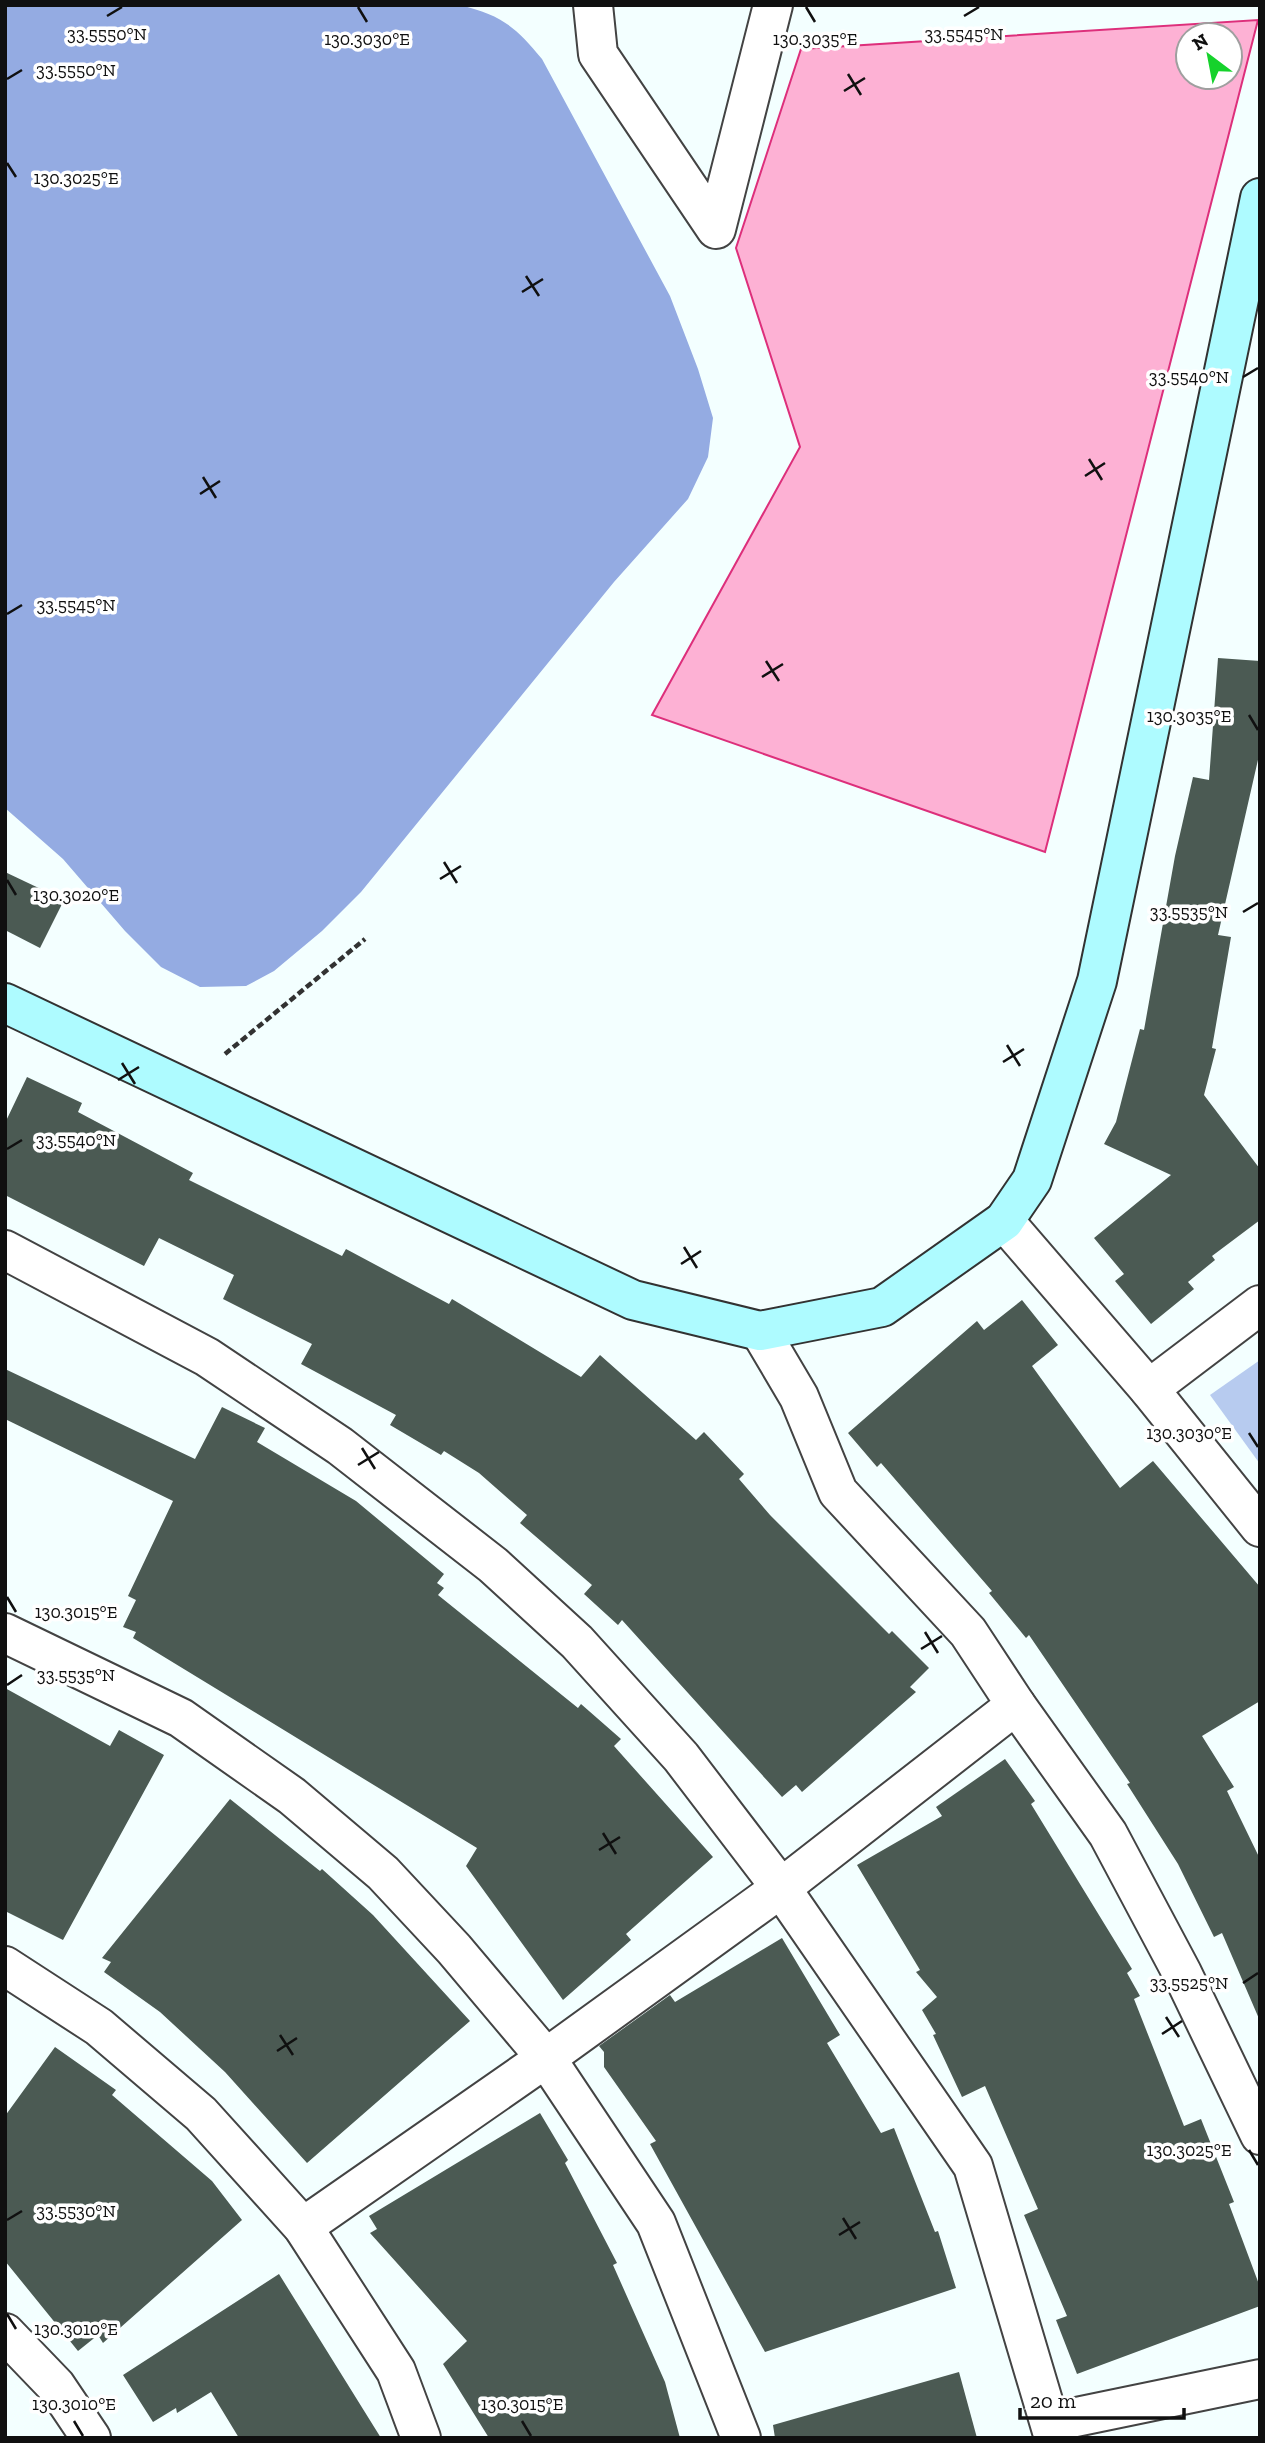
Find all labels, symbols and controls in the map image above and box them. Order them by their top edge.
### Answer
north arrow [1174,21,1244,91]
text: 33.5550°N [67,23,147,45]
text: 33.5545°N [924,23,1004,45]
text: 130.3030°E [324,28,410,50]
text: 130.3035°E [773,28,857,50]
text: N [1188,28,1212,56]
text: 33.5550°N [36,59,116,81]
text: 130.3025°E [33,167,119,189]
text: 33.5540°N [1149,366,1229,388]
text: 33.5545°N [36,594,116,616]
text: 130.3035°E [1147,705,1231,727]
text: 130.3020°E [33,884,119,906]
text: 33.5535°N [1150,901,1228,923]
text: 33.5540°N [36,1129,116,1151]
text: 130.3030°E [1146,1422,1232,1444]
text: 130.3015°E [35,1601,117,1623]
text: 33.5535°N [37,1664,115,1686]
text: 33.5525°N [1150,1972,1228,1994]
text: 130.3025°E [1146,2139,1232,2161]
text: 33.5530°N [36,2200,116,2222]
text: 130.3010°E [34,2318,118,2340]
scale bar [1020,2376,1184,2420]
text: 20 m [1030,2388,1076,2413]
text: 130.3010°E [32,2393,116,2415]
text: 130.3015°E [481,2393,563,2415]

